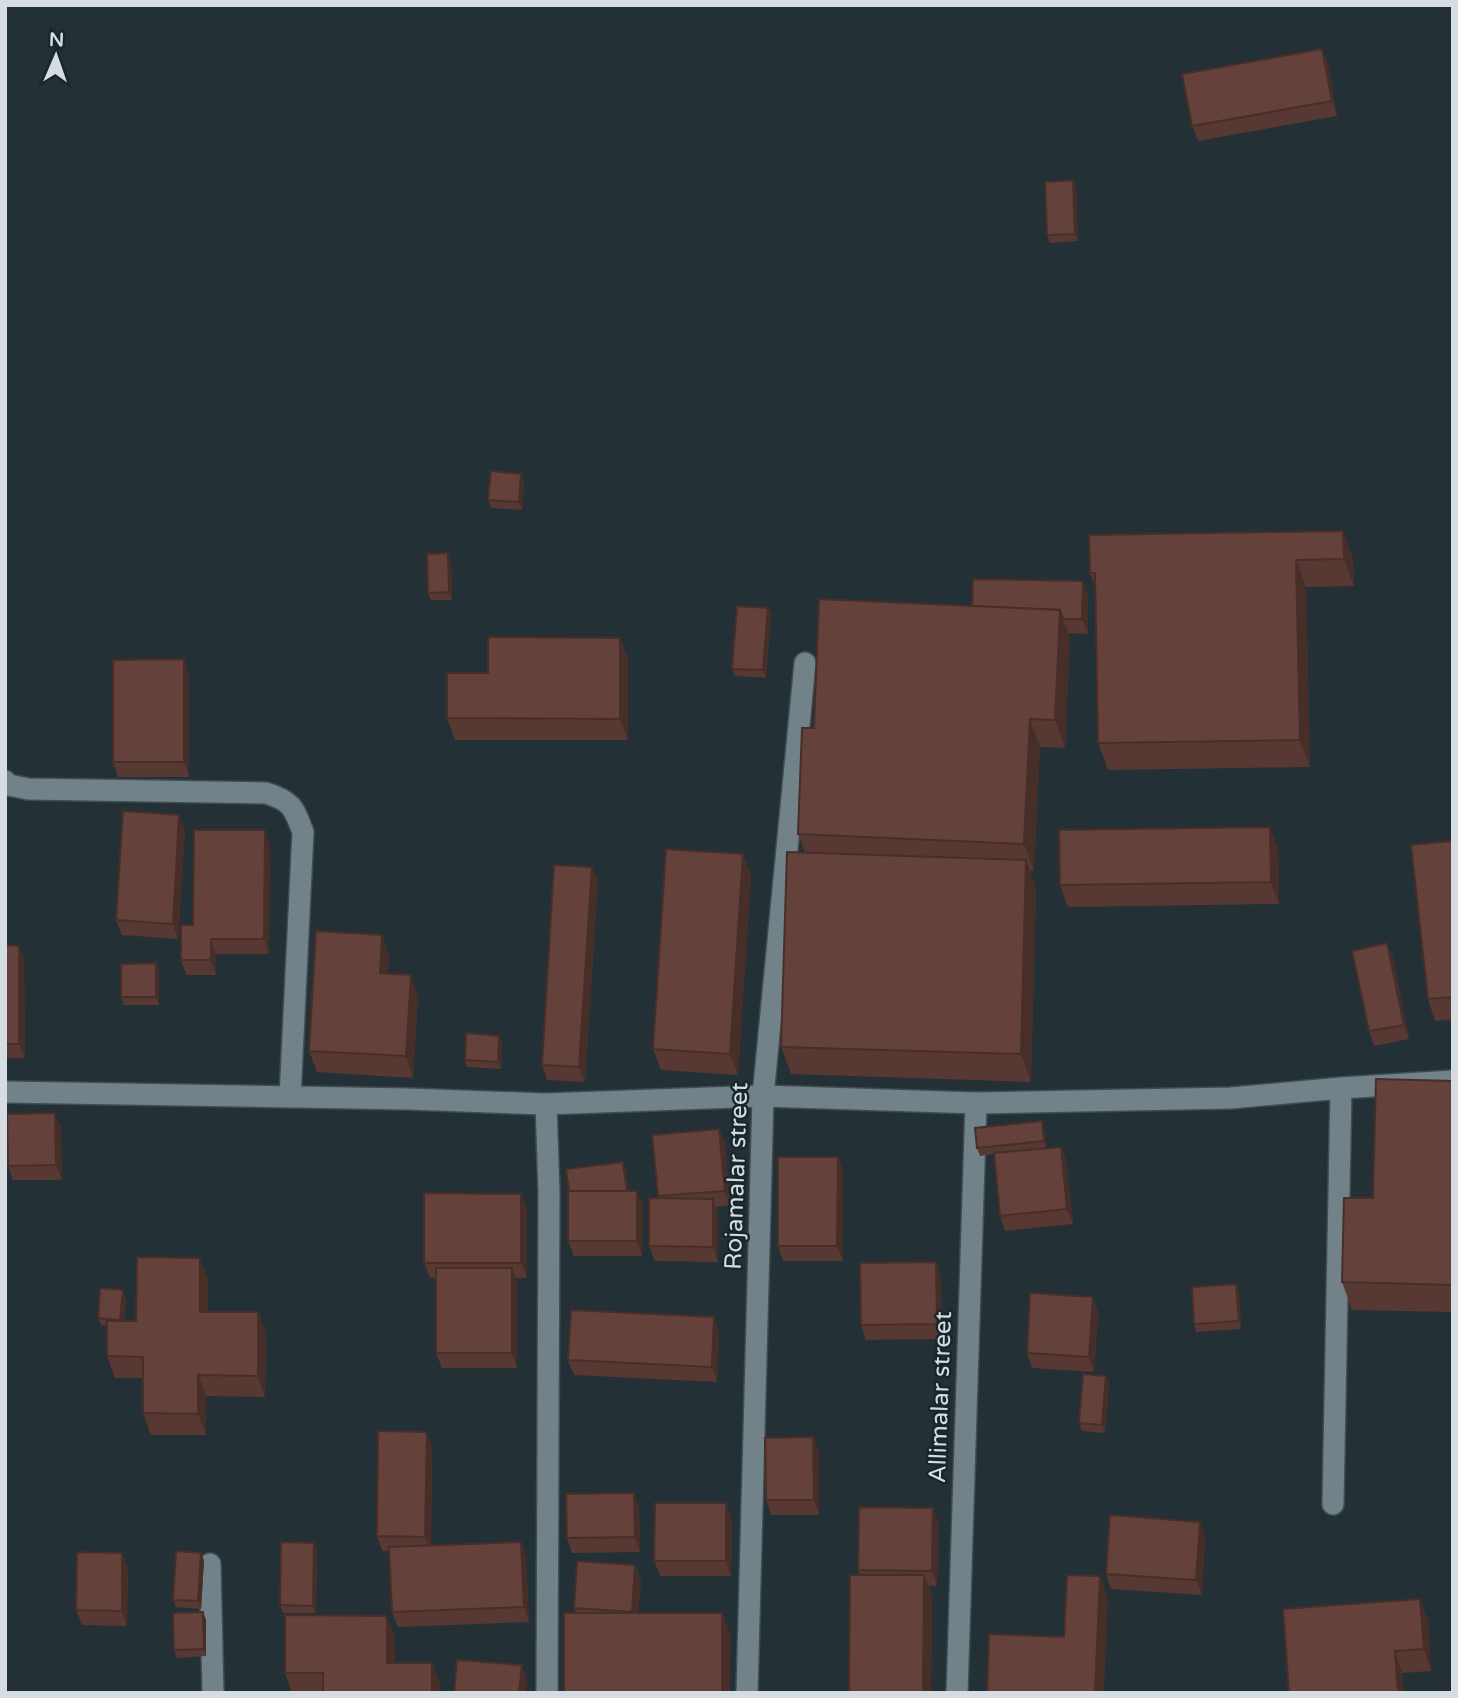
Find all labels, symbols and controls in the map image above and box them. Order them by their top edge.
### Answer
north arrow [21,21,91,91]
text: N [49,29,65,51]
street label: Rojamalar street [719,1082,754,1270]
street label: Allimalar street [923,1311,958,1483]

